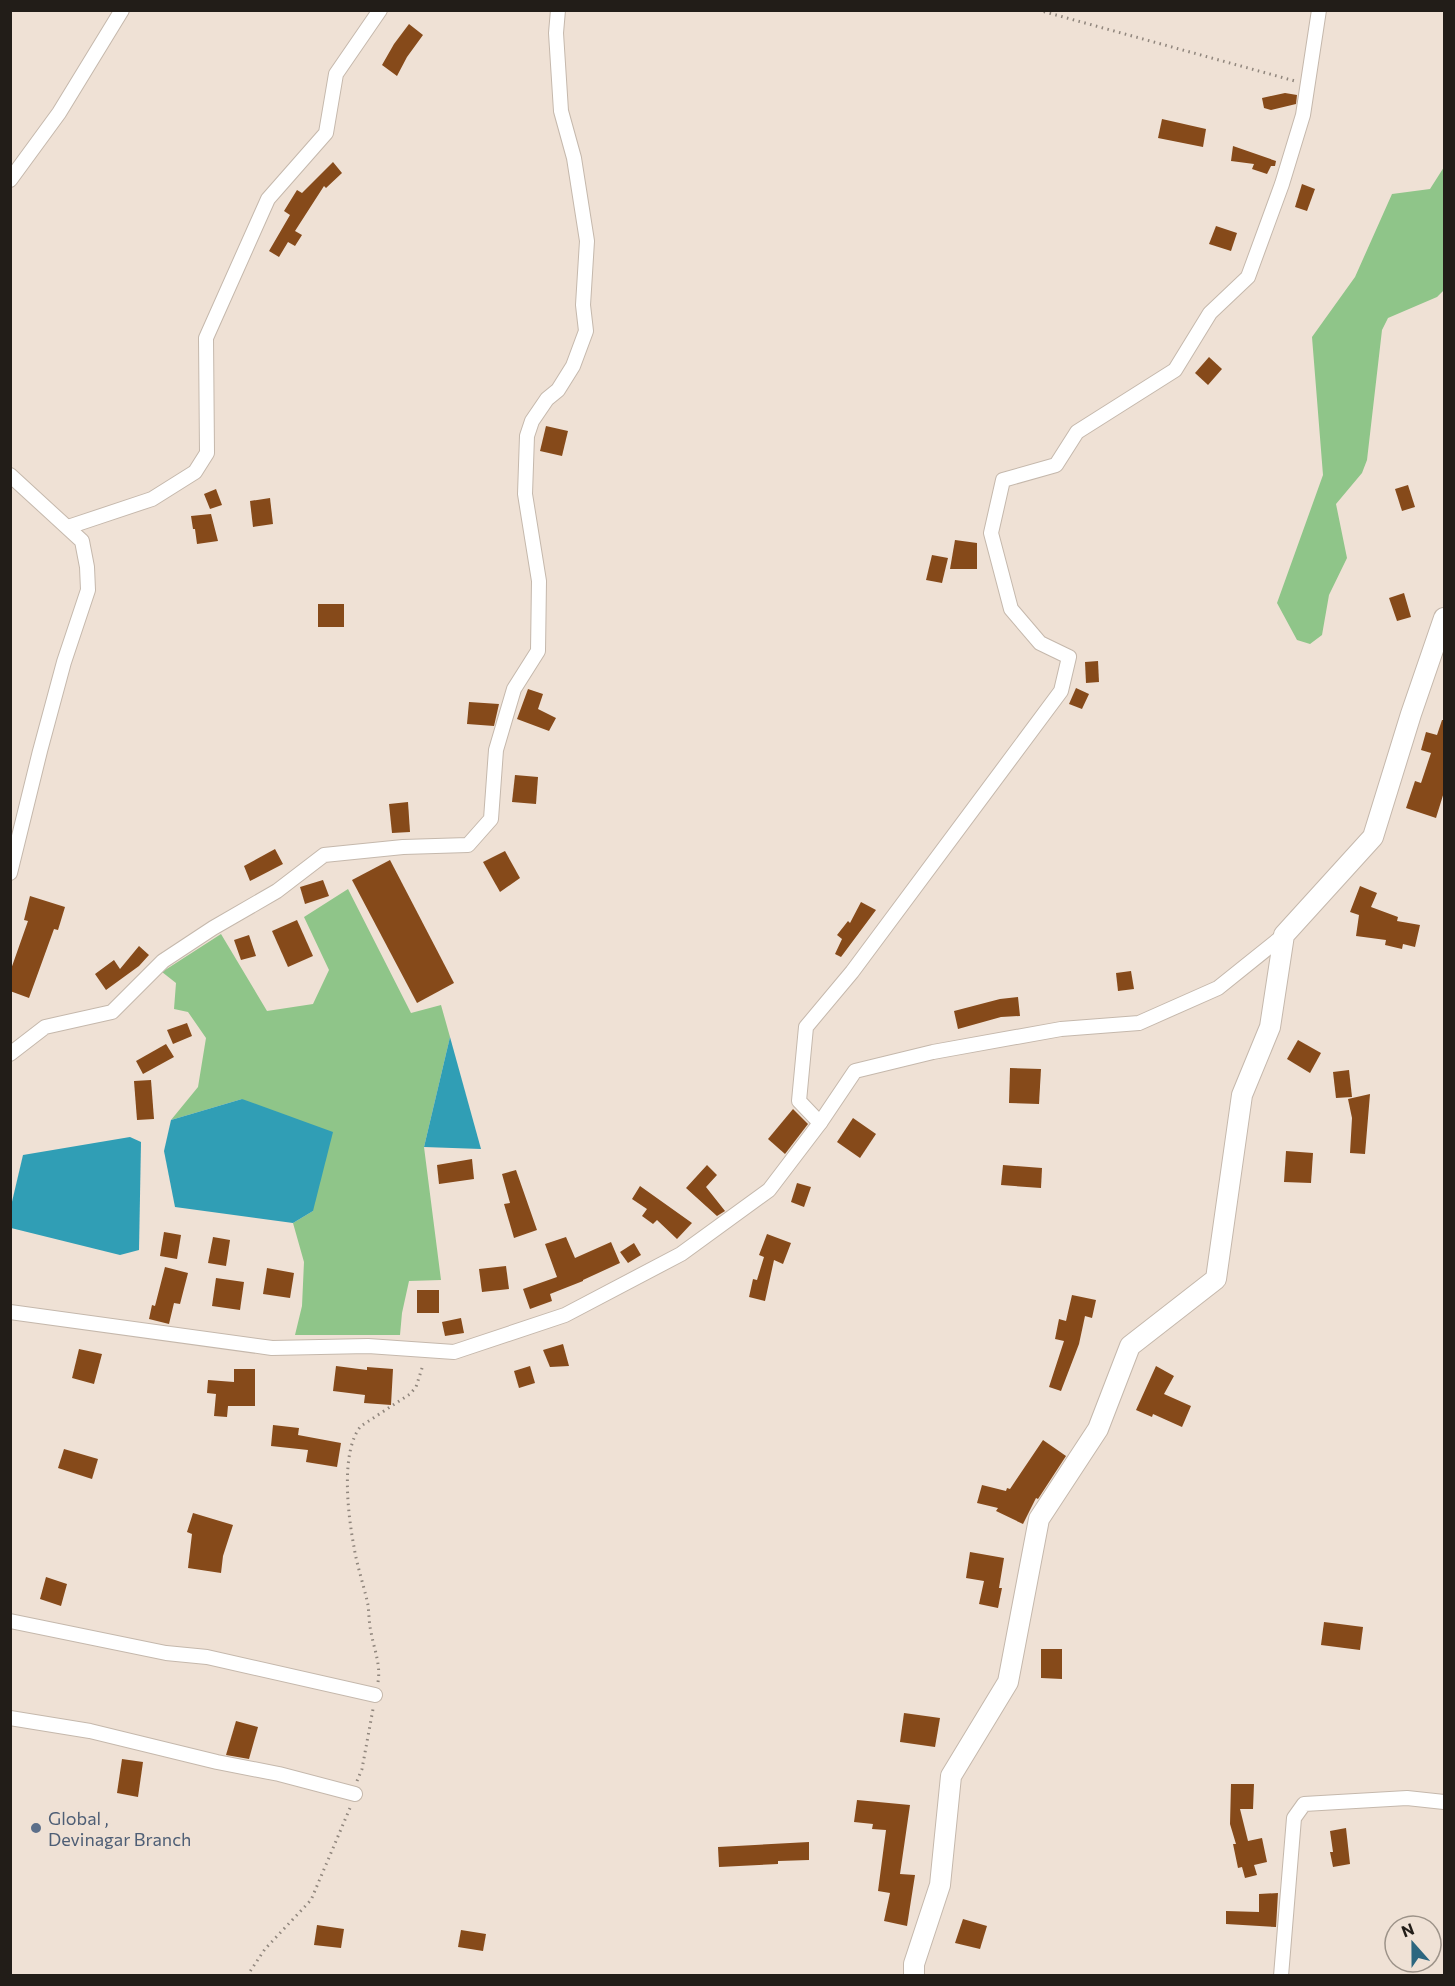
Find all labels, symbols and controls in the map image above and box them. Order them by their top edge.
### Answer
place label: Global , Devinagar Branch [48,1807,191,1850]
marker: Global , Devinagar Branch [29,1821,43,1835]
north arrow [1383,1914,1443,1974]
text: N [1398,1919,1416,1941]

